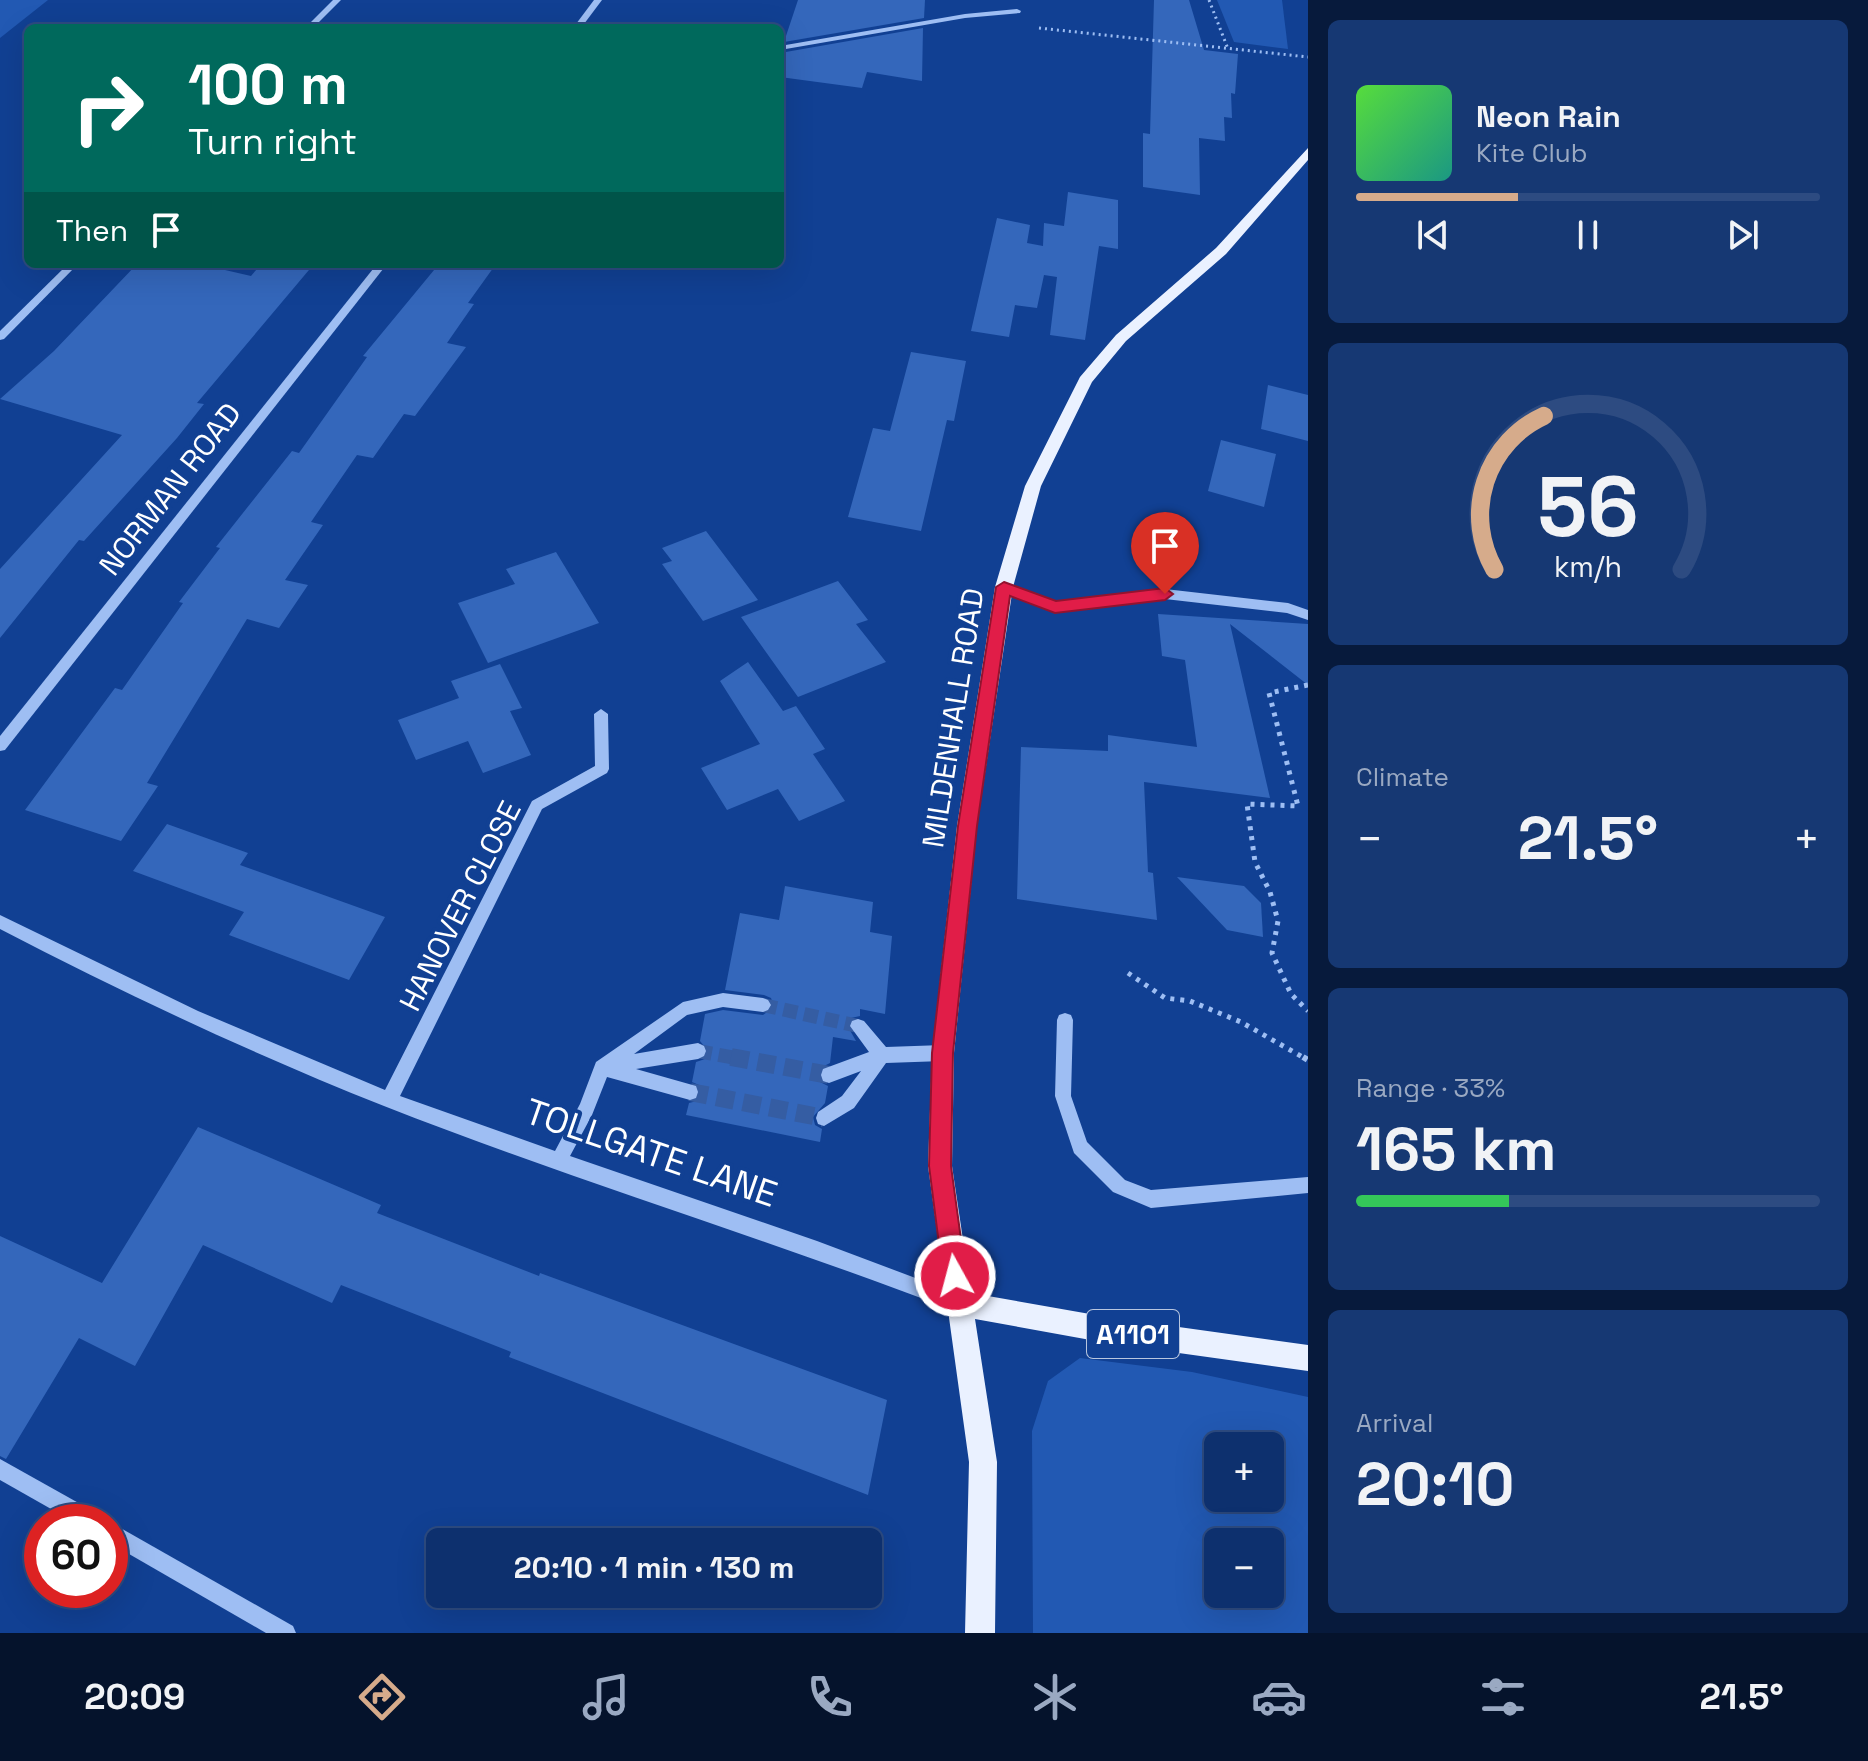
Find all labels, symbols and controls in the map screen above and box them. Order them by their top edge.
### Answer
text: 100 m [188,49,348,120]
icon: right [56,56,160,160]
text: Neon Rain [1476,97,1621,136]
text: Turn right [188,119,357,165]
text: Kite Club [1476,136,1588,170]
icon: arrive [144,208,188,252]
text: Then [56,211,128,250]
icon: previous [1411,213,1455,257]
icon: pause [1566,213,1610,257]
icon: next [1721,213,1765,257]
street label: NORMAN ROAD [90,395,250,583]
text: 56 [1537,453,1639,559]
pin [1131,512,1199,594]
icon: arrive [1143,524,1187,568]
text: km/h [1554,549,1622,585]
street label: MILDENHALL ROAD [913,585,993,851]
text: Climate [1356,760,1449,794]
street label: HANOVER CLOSE [390,794,530,1018]
text: 21.5° [1518,800,1658,877]
text: − [1356,811,1383,867]
text: + [1793,811,1820,867]
text: Range · 33% [1356,1071,1505,1105]
street label: TOLLGATE LANE [519,1088,783,1218]
text: 165 km [1356,1111,1557,1188]
position arrow [913,1234,997,1318]
road number: A1101 [1087,1310,1179,1358]
text: Arrival [1356,1406,1433,1440]
map controls [1204,1432,1284,1608]
button: + [1204,1432,1284,1512]
text: 20:10 [1356,1446,1514,1523]
speed limit sign: 60 [24,1504,128,1608]
button: − [1204,1528,1284,1608]
text: 20:10 · 1 min · 130 m [514,1548,794,1587]
icon: directions [354,1669,410,1725]
icon: music [578,1669,634,1725]
icon: phone [802,1669,858,1725]
icon: climate [1027,1669,1083,1725]
icon: car [1251,1669,1307,1725]
icon: filters [1475,1669,1531,1725]
text: 20:09 [84,1674,185,1720]
text: 21.5° [1700,1674,1784,1720]

